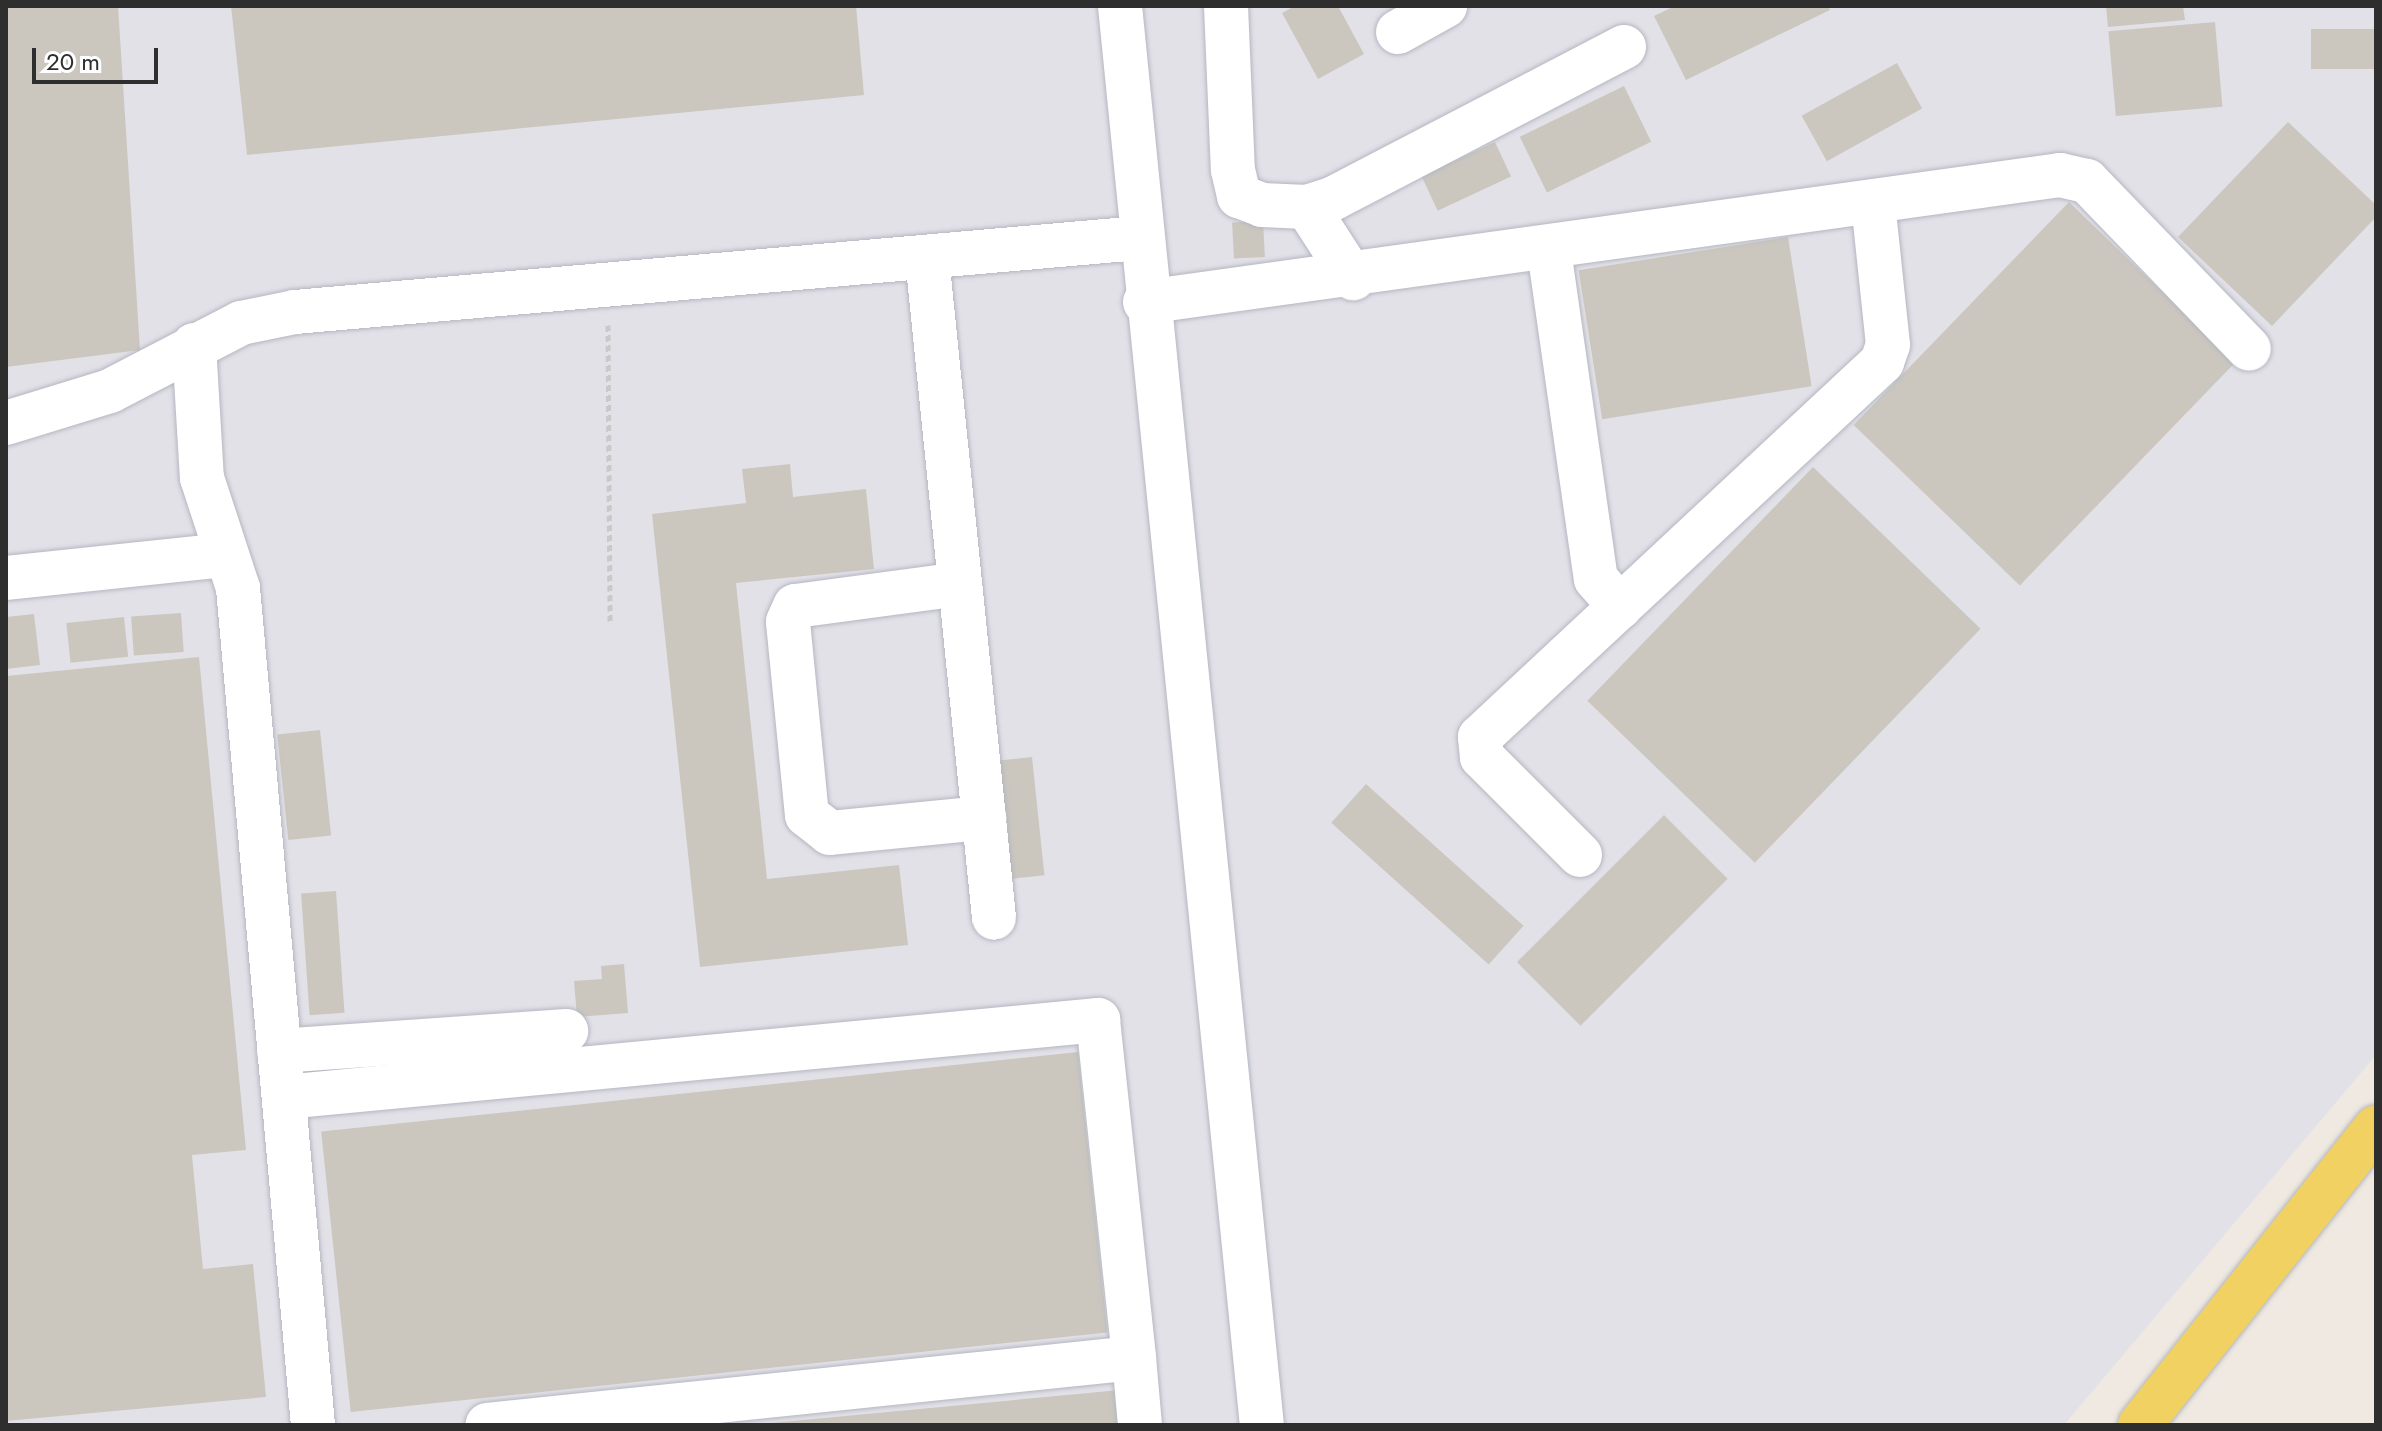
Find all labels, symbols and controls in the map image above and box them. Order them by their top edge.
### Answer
scale bar [36,32,162,82]
text: 20 m [46,44,100,79]

